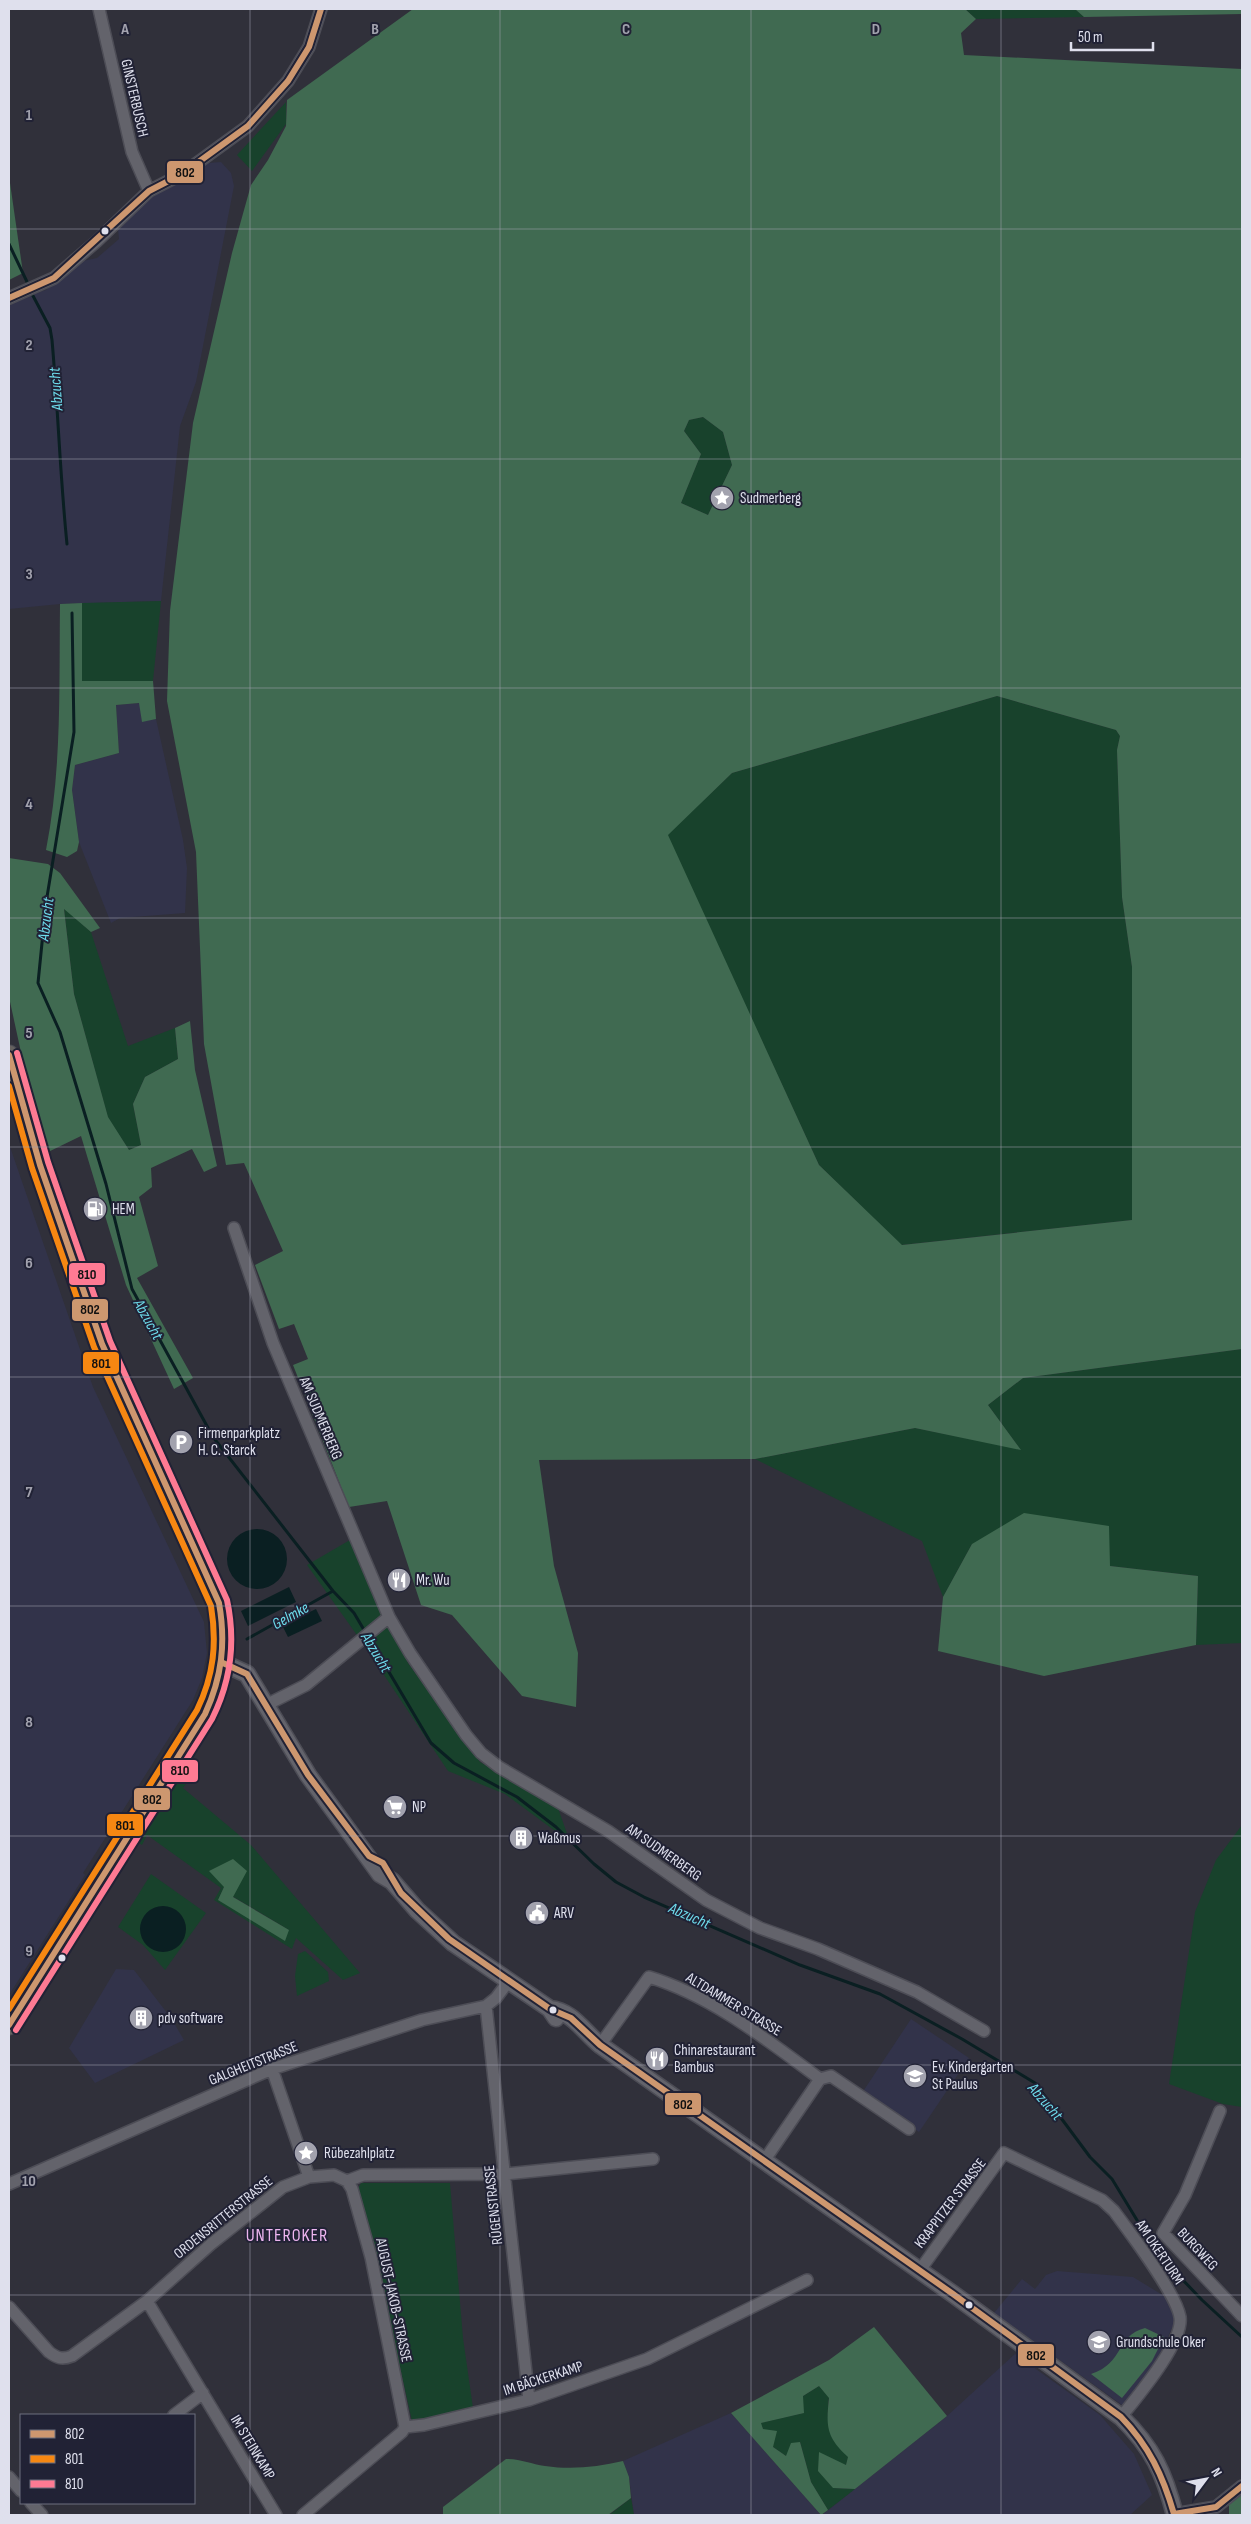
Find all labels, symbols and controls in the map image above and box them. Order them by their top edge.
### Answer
text: A [120,20,129,39]
text: B [371,20,379,39]
text: C [622,20,630,39]
text: D [872,20,880,39]
scale bar [1071,20,1154,52]
text: 50 m [1078,28,1103,47]
street label: GINSTERBUSCH [116,57,153,139]
text: 1 [26,106,33,125]
line badge: 802 [166,160,204,184]
text: 802 [175,164,195,181]
unlabelled marker [100,226,110,236]
text: 2 [25,336,33,355]
water label: Abzucht [45,365,68,412]
place icon: Sudmerberg [709,485,735,511]
place label: Sudmerberg [740,489,801,508]
text: 3 [25,565,33,584]
text: 4 [25,795,33,814]
water label: Abzucht [34,895,59,943]
text: 5 [25,1024,33,1043]
fuel station icon: HEM [82,1196,108,1222]
place label: HEM [112,1200,135,1219]
text: 6 [25,1254,33,1273]
line badge: 810 [68,1262,106,1286]
text: 810 [78,1266,97,1283]
water label: Abzucht [128,1295,167,1344]
line badge: 802 [71,1298,109,1322]
text: 802 [80,1301,100,1318]
line badge: 801 [82,1351,120,1375]
text: 801 [92,1355,111,1372]
street label: AM SUDMERBERG [294,1373,347,1462]
place label: Firmenparkplatz H. C. Starck [198,1424,281,1460]
parking icon: Firmenparkplatz H. C. Starck [168,1429,194,1455]
text: 7 [26,1483,33,1502]
restaurant icon: Mr. Wu [386,1567,412,1593]
place label: Mr. Wu [416,1571,449,1590]
water label: Gelmke [269,1599,312,1634]
water label: Abzucht [356,1628,396,1677]
text: 8 [25,1713,33,1732]
line badge: 810 [161,1759,199,1783]
text: 810 [171,1762,190,1779]
line badge: 802 [133,1787,171,1811]
text: 802 [142,1791,162,1808]
supermarket icon: NP [382,1794,408,1820]
place label: NP [412,1798,426,1817]
line badge: 801 [106,1813,144,1837]
text: 801 [116,1817,135,1834]
street label: AM SUDMERBERG [621,1819,705,1885]
building icon: Waßmus [508,1825,534,1851]
place label: Waßmus [538,1829,581,1848]
water label: Abzucht [665,1898,714,1934]
public building icon: ARV [524,1900,550,1926]
place label: ARV [553,1904,574,1923]
text: 9 [25,1942,33,1961]
unlabelled marker [57,1953,67,1963]
street label: ALTDAMMER STRASSE [682,1968,785,2040]
building icon: pdv software [128,2005,154,2031]
unlabelled marker [548,2005,558,2015]
place label: pdv software [158,2009,223,2028]
street label: GALGHEITSTRASSE [206,2037,300,2090]
place label: Chinarestaurant Bambus [674,2041,756,2077]
restaurant icon: Chinarestaurant Bambus [644,2046,670,2072]
place label: Ev. Kindergarten St Paulus [932,2058,1014,2094]
school or university icon: Ev. Kindergarten St Paulus [902,2063,928,2089]
water label: Abzucht [1023,2079,1067,2125]
line badge: 802 [664,2092,702,2116]
text: 802 [673,2096,693,2113]
place icon: Rübezahlplatz [293,2140,319,2166]
place label: Rübezahlplatz [324,2144,395,2163]
street label: KRAPPITZER STRASSE [910,2155,990,2252]
street label: RÜGENSTRASSE [480,2164,507,2246]
text: 10 [22,2172,36,2191]
street label: ORDENSRITTERSTRASSE [170,2172,277,2263]
street label: AM OKERTURM [1130,2215,1188,2288]
street label: BURGWEG [1173,2224,1222,2275]
district label: UNTEROKER [246,2225,328,2246]
street label: AUGUST-JAKOB-STRASSE [371,2235,416,2364]
unlabelled marker [964,2300,974,2310]
school or university icon: Grundschule Oker [1086,2329,1112,2355]
place label: Grundschule Oker [1116,2333,1206,2352]
line badge: 802 [1017,2343,1055,2367]
text: 802 [1026,2347,1046,2364]
street label: IM BÄCKERKAMP [501,2357,585,2400]
street label: IM STEINKAMP [226,2411,279,2483]
legend [20,2414,195,2504]
text: 802 [65,2425,84,2444]
text: 801 [65,2450,84,2469]
north arrow [1181,2454,1231,2504]
text: N [1207,2465,1226,2480]
text: 810 [65,2475,84,2494]

